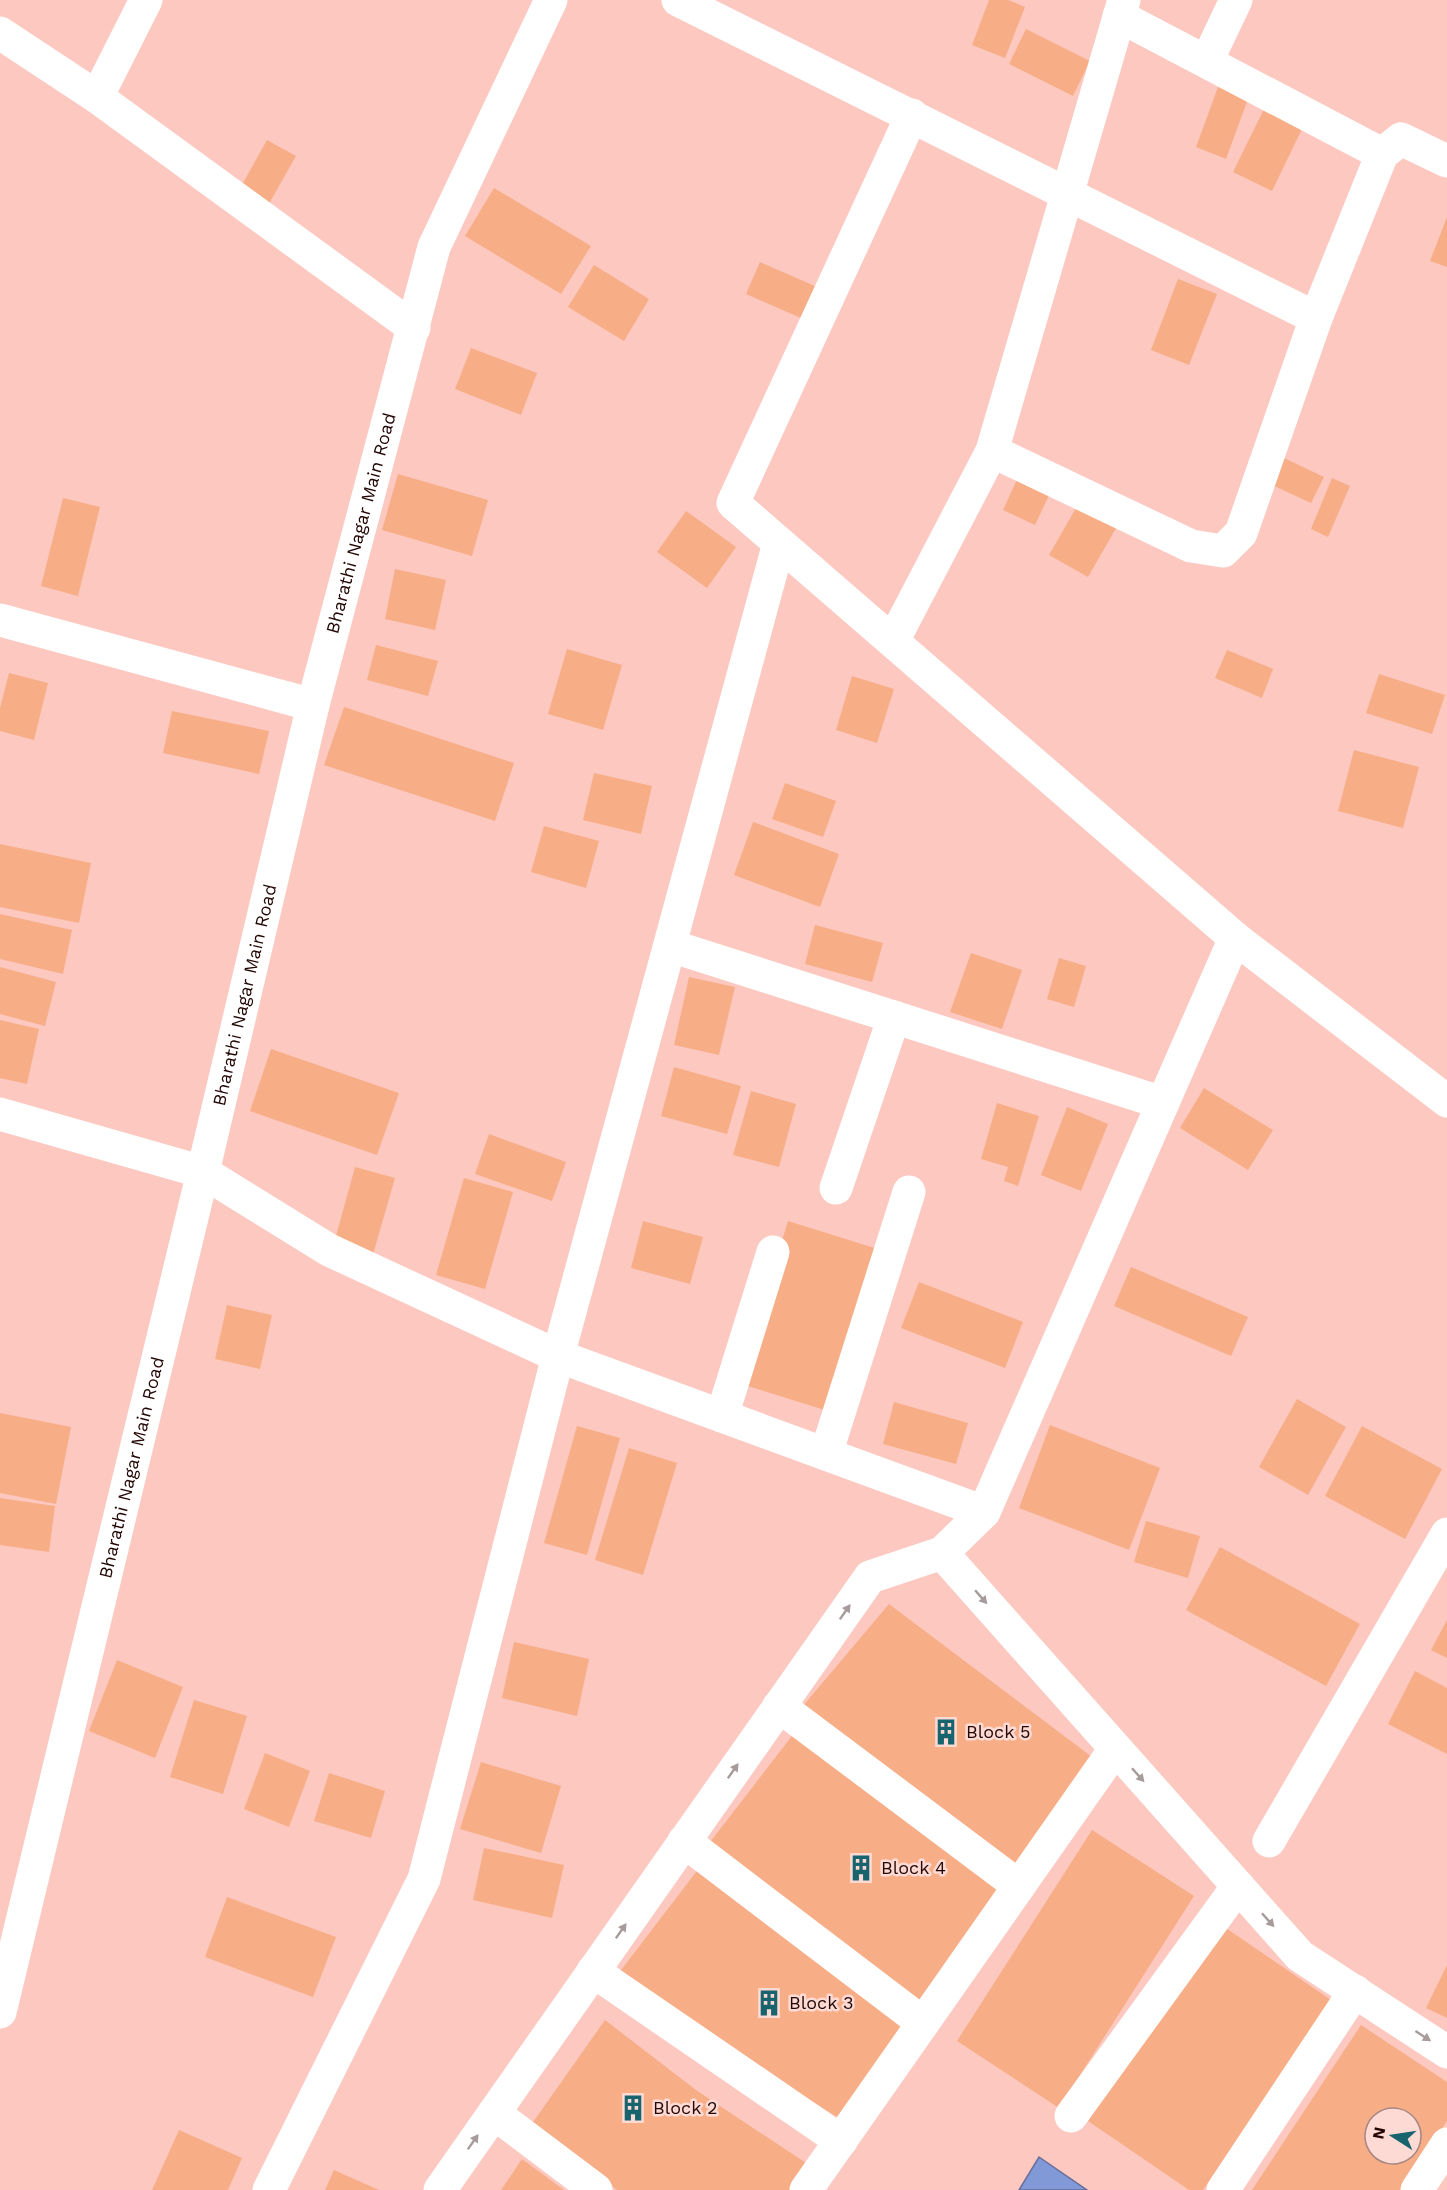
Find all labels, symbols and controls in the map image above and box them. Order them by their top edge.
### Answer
street label: Bharathi Nagar Main Road [321,410,400,636]
street label: Bharathi Nagar Main Road [208,882,280,1108]
street label: Bharathi Nagar Main Road [94,1355,168,1581]
one-way arrow [974,1589,987,1604]
one-way arrow [839,1604,851,1620]
building icon: Block 5 [931,1717,961,1747]
place label: Block 5 [966,1721,1031,1742]
one-way arrow [727,1764,739,1780]
one-way arrow [1131,1767,1144,1782]
building icon: Block 4 [846,1853,876,1883]
place label: Block 4 [881,1857,946,1878]
one-way arrow [1261,1912,1274,1927]
one-way arrow [615,1923,627,1939]
building icon: Block 3 [754,1988,784,2018]
place label: Block 3 [789,1992,854,2013]
one-way arrow [1415,2030,1431,2041]
building icon: Block 2 [618,2093,648,2123]
place label: Block 2 [653,2097,718,2118]
north arrow [1363,2106,1423,2166]
text: N [1368,2125,1389,2141]
one-way arrow [467,2135,479,2151]

